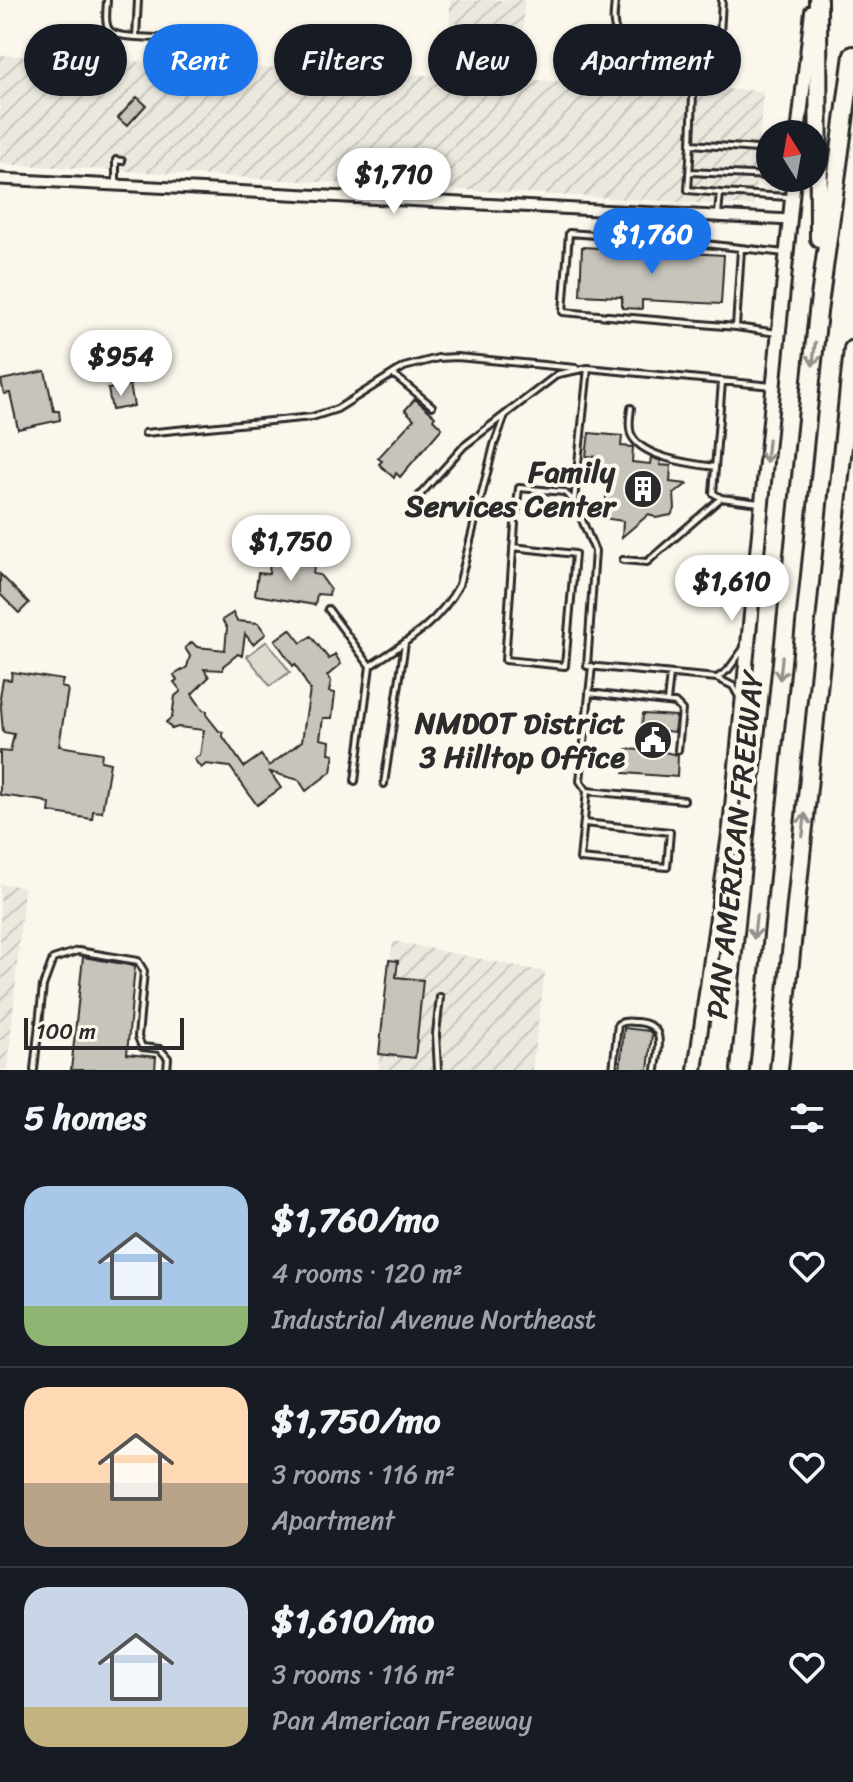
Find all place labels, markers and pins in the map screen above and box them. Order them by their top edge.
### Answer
pin: $1,710 [329,148,459,216]
pin: $1,760 [587,208,717,276]
pin: $954 [74,330,168,398]
place label: Family Services Center [404,445,618,533]
building icon: Family Services Center [622,468,664,510]
pin: $1,750 [226,515,356,583]
pin: $1,610 [667,555,797,623]
place label: NMDOT District 3 Hilltop Office [414,696,626,784]
public building icon: NMDOT District 3 Hilltop Office [632,719,674,761]

